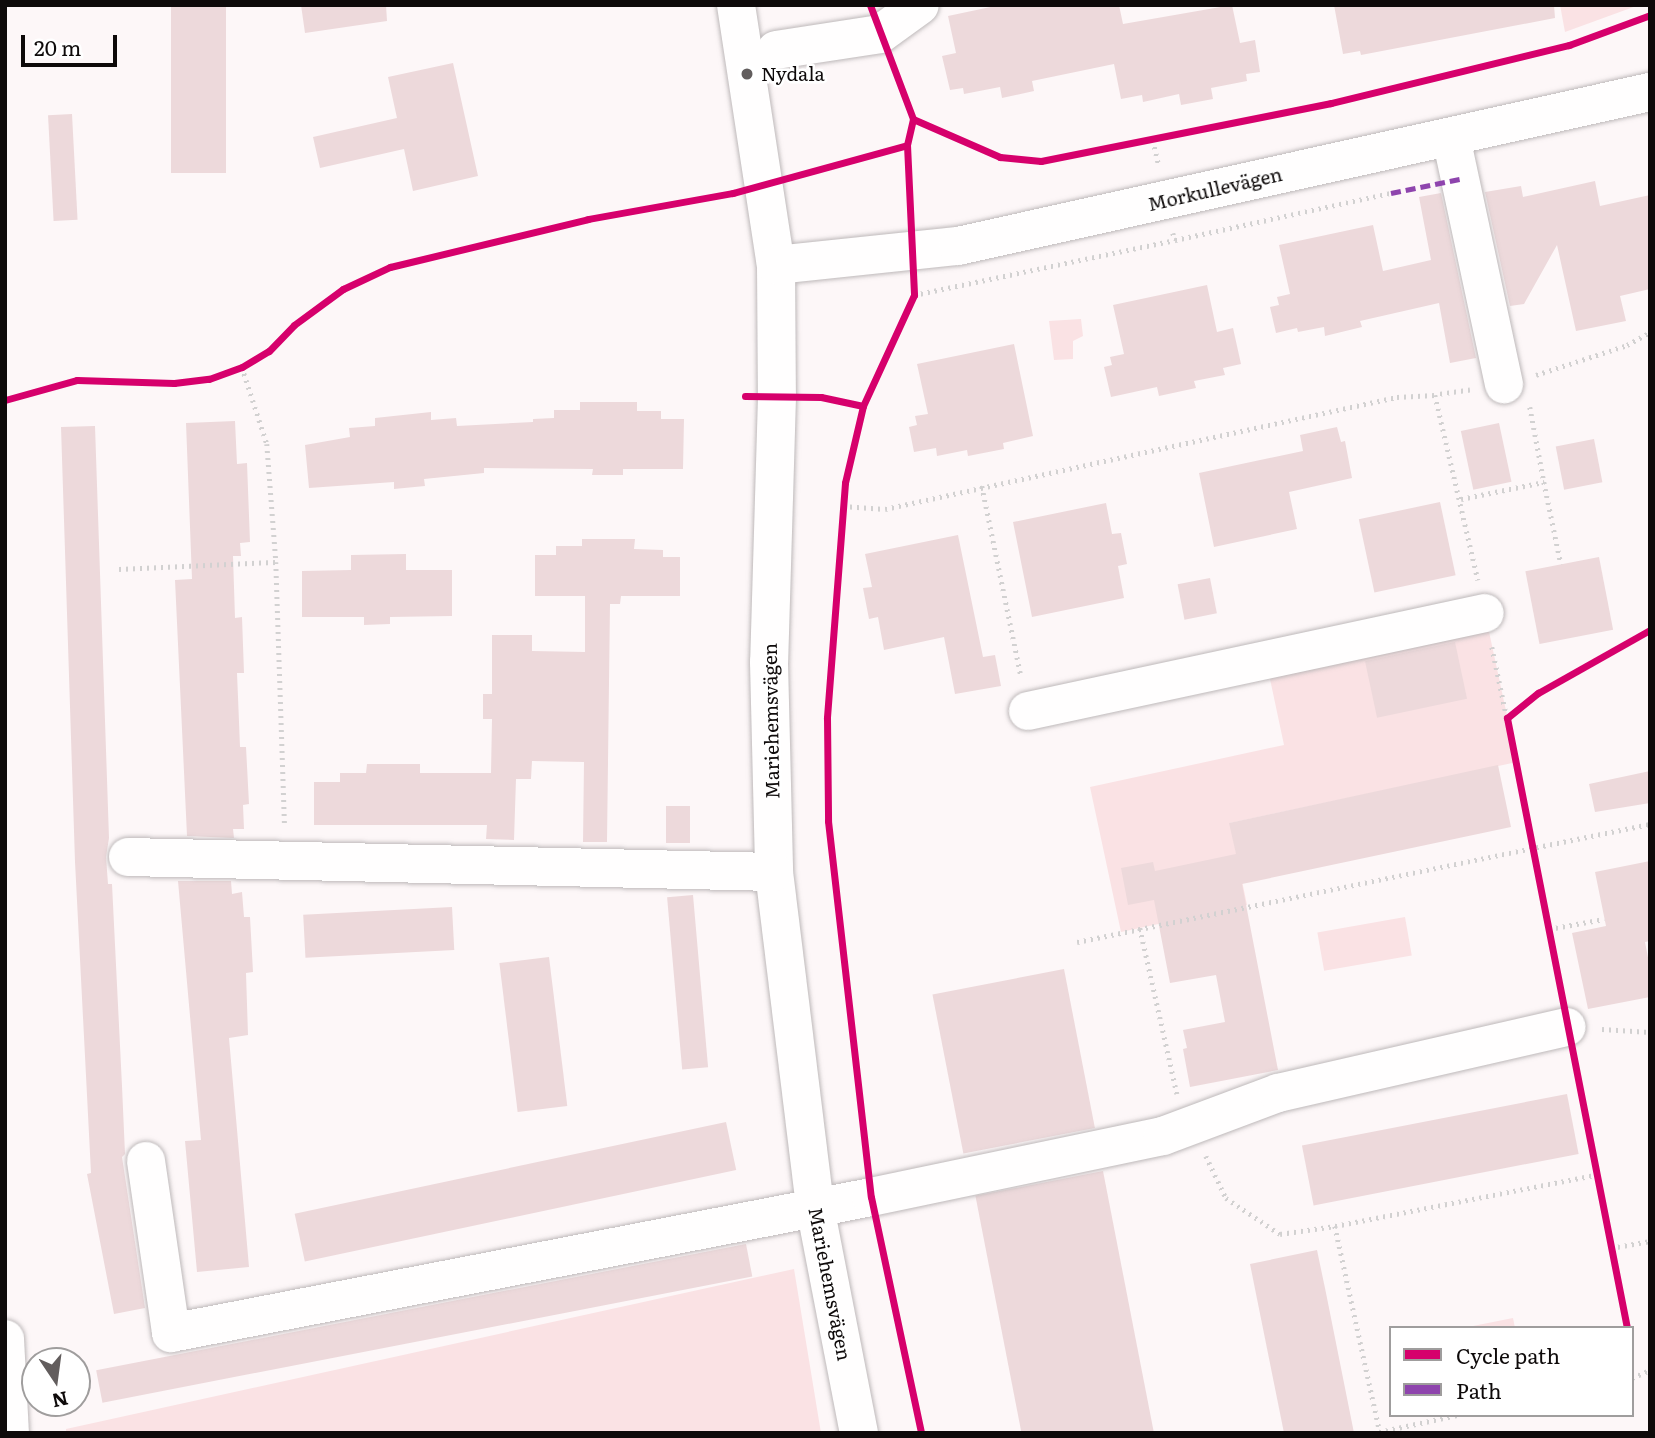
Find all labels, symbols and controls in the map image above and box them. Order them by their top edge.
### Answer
scale bar [24,21,121,65]
text: 20 m [34,31,81,62]
place label: Nydala [761,63,825,85]
marker: Nydala [739,66,755,82]
street label: Morkullevägen [1145,162,1285,216]
street label: Mariehemsvägen [758,643,784,799]
street label: Mariehemsvägen [804,1205,856,1363]
legend [1389,1326,1634,1417]
text: Cycle path [1456,1339,1560,1370]
north arrow [21,1347,91,1417]
text: Path [1456,1374,1502,1405]
text: N [49,1385,71,1416]

